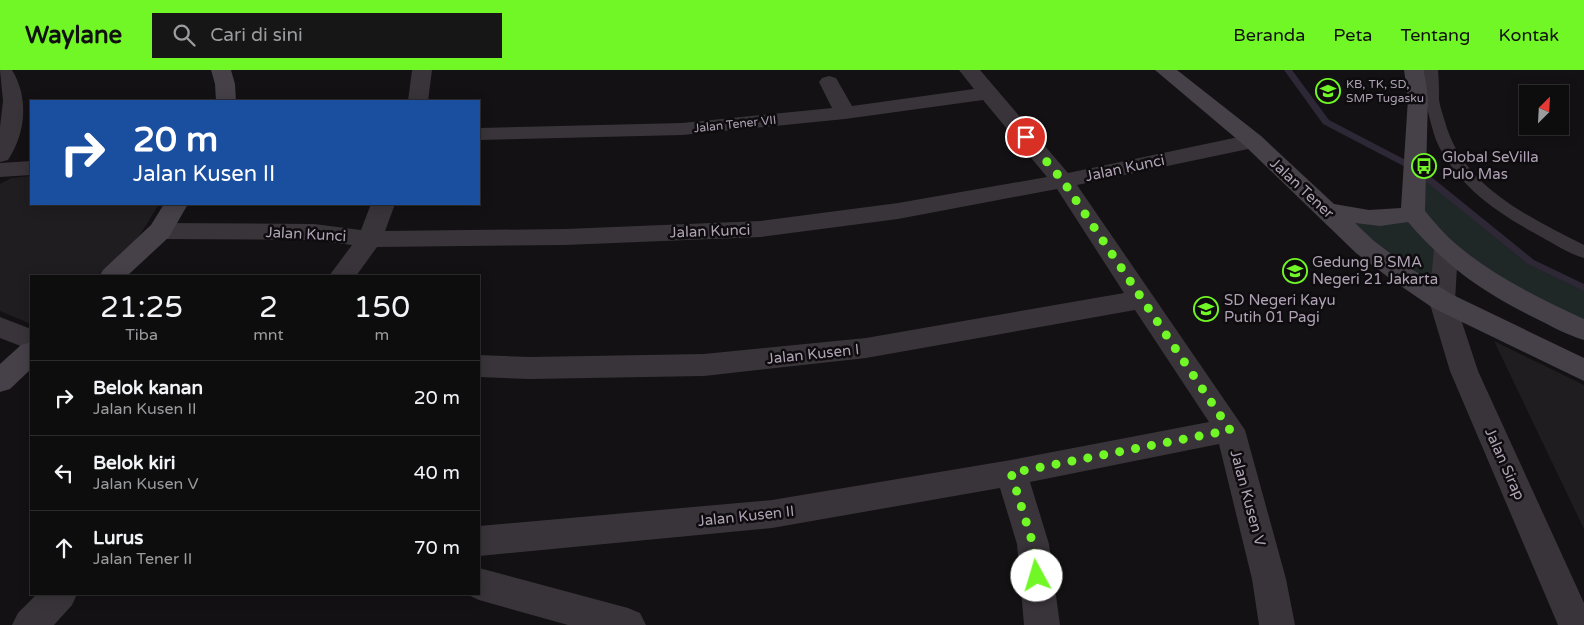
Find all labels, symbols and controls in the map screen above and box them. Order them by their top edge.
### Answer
search box [152,13,502,58]
text: Waylane [25,21,122,50]
icon: search [170,21,198,49]
text: Cari di sini [210,24,303,46]
text: Beranda [1233,24,1305,46]
text: Peta [1333,24,1372,46]
text: Tentang [1400,24,1470,46]
text: Kontak [1498,24,1559,46]
place label: KB, TK, SD, SMP Tugasku [1346,77,1424,105]
school or university icon: KB, TK, SD, SMP Tugasku [1315,78,1341,104]
north arrow [1519,85,1569,135]
map controls [1519,85,1569,135]
street label: Jalan Tener VII [693,113,777,135]
pin [1005,116,1047,158]
text: 20 m [133,119,218,161]
icon: right [50,120,115,185]
icon: arrive [1012,123,1040,151]
place label: Global SeVilla Pulo Mas [1442,148,1539,183]
street label: Jalan Kunci [1084,151,1166,185]
bus stop icon: Global SeVilla Pulo Mas [1411,153,1437,179]
street label: Jalan Tener [1266,154,1338,222]
text: Jalan Kusen II [133,161,275,187]
street label: Jalan Kunci [669,221,751,241]
street label: Jalan Kunci [265,223,347,245]
place label: Gedung B SMA Negeri 21 Jakarta [1312,253,1438,288]
school or university icon: Gedung B SMA Negeri 21 Jakarta [1282,258,1308,284]
text: 21:25 [100,289,183,326]
text: 2 [259,289,278,326]
text: 150 [353,289,410,326]
place label: SD Negeri Kayu Putih 01 Pagi [1224,291,1336,326]
school or university icon: SD Negeri Kayu Putih 01 Pagi [1193,296,1219,322]
text: Tiba [125,325,158,345]
text: mnt [253,325,284,345]
text: m [374,325,389,345]
street label: Jalan Kusen I [766,340,860,368]
text: Belok kanan [93,377,203,399]
icon: right [50,384,78,412]
text: 20 m [414,387,460,409]
text: Jalan Kusen II [93,399,197,419]
street label: Jalan Sirap [1481,425,1529,503]
street label: Jalan Kusen V [1227,448,1270,549]
text: Belok kiri [93,452,176,474]
icon: left [50,459,78,487]
text: 40 m [414,462,460,484]
text: Jalan Kusen V [93,474,199,494]
street label: Jalan Kusen II [697,502,795,530]
text: Lurus [93,527,143,549]
icon: ahead [50,534,78,562]
text: 70 m [414,537,460,559]
text: Jalan Tener II [93,549,192,569]
position arrow [1010,549,1062,601]

